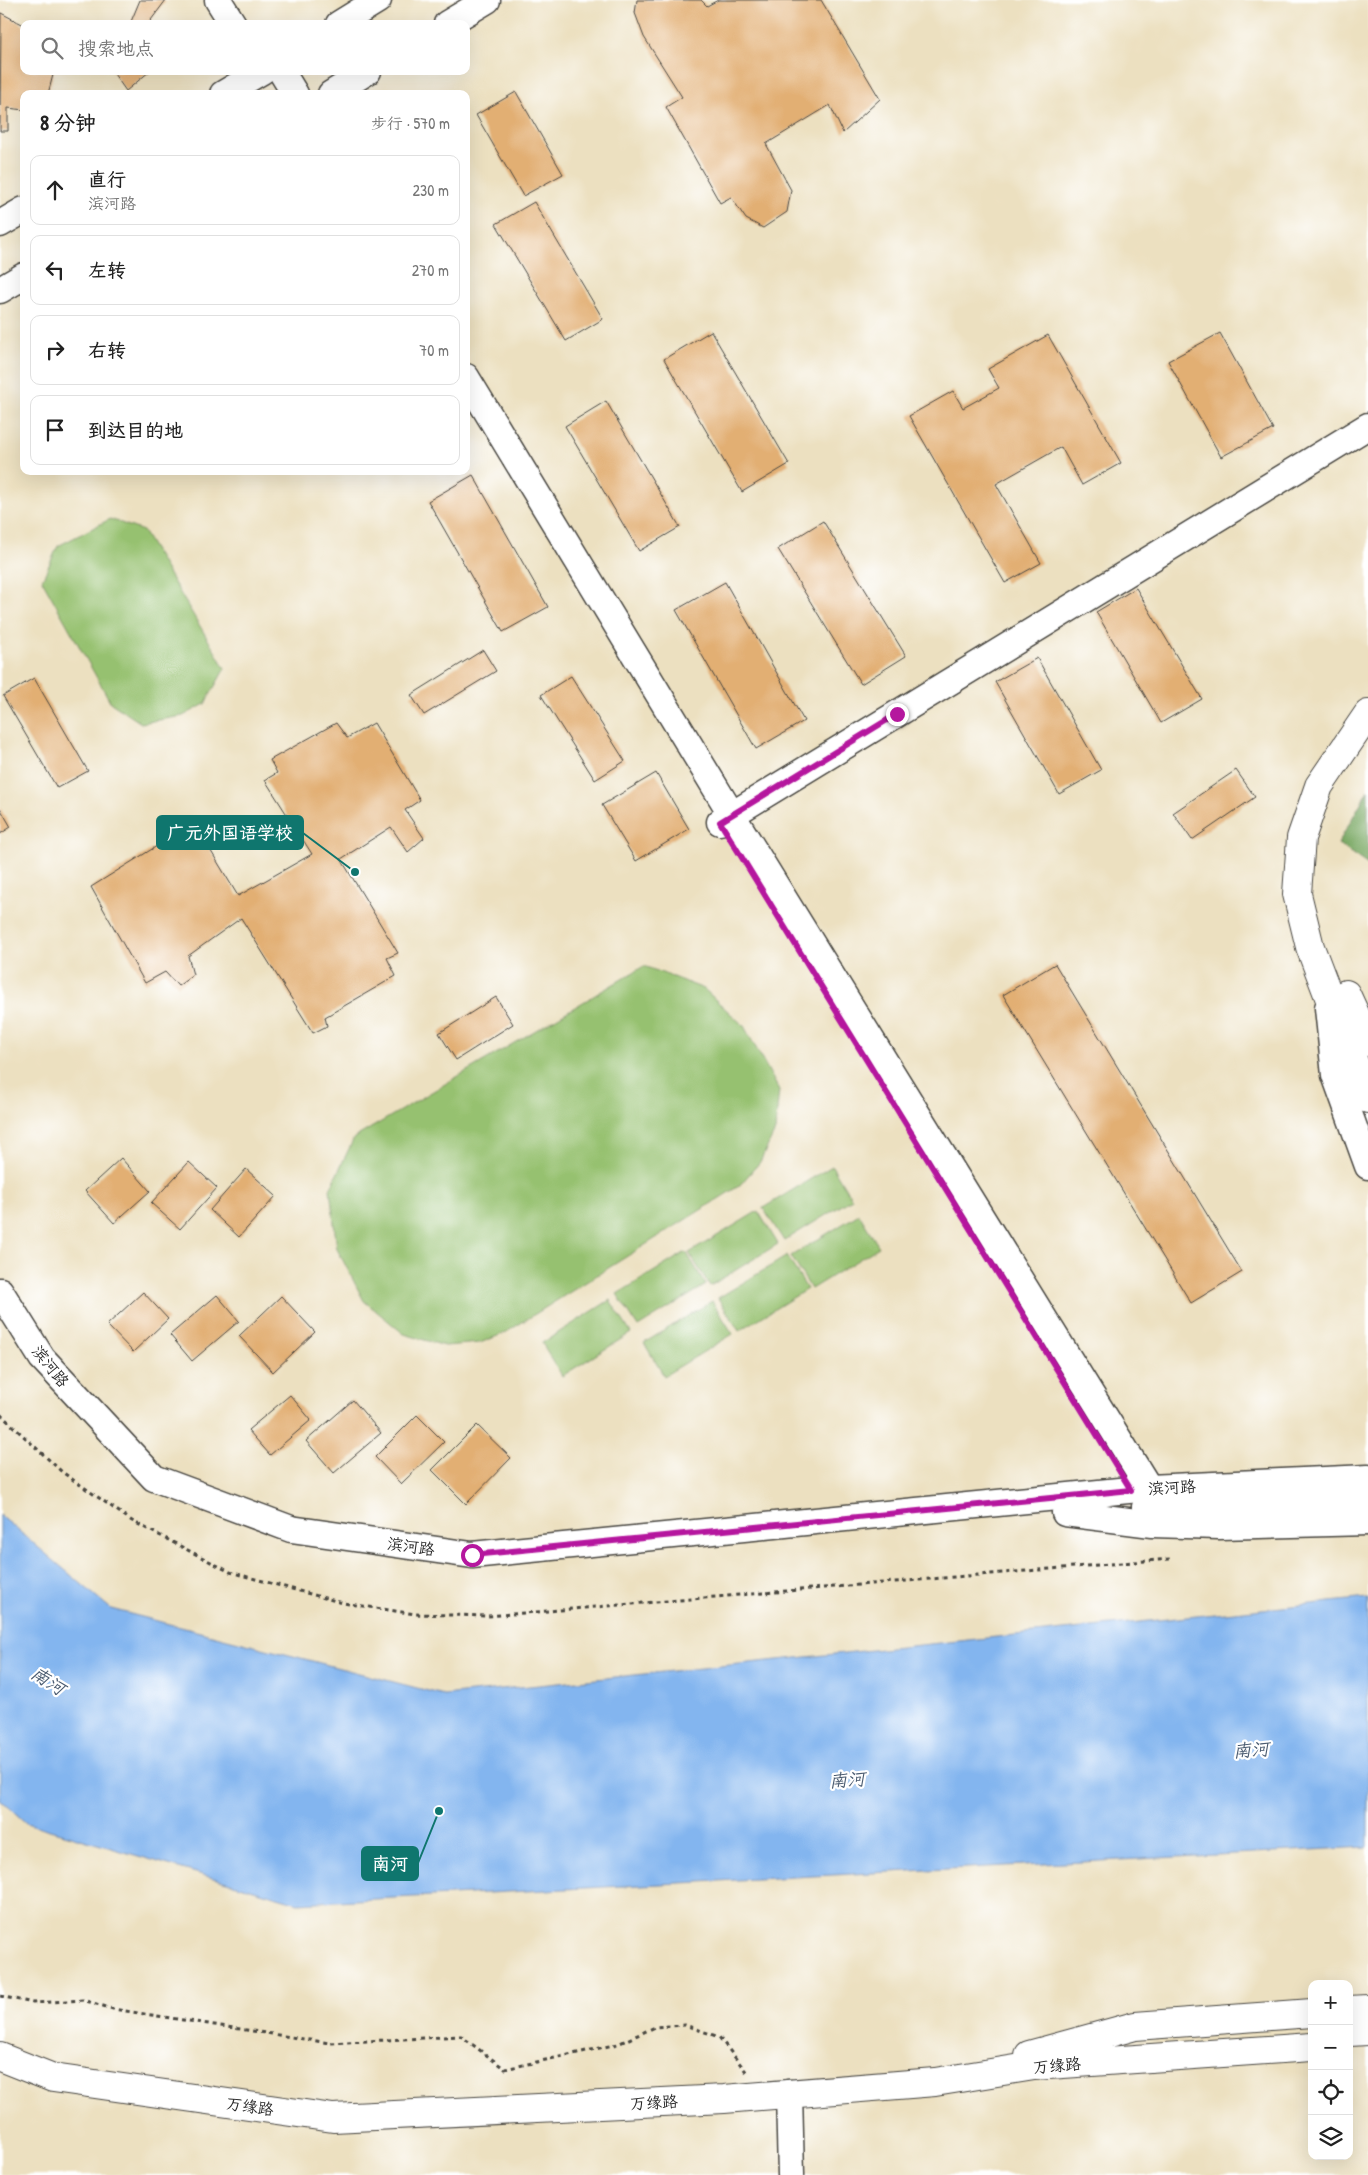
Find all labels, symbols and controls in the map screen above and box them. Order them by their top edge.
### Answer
search box [20,20,470,75]
icon: search [38,34,66,62]
text: 搜索地点 [78,35,154,61]
text: 8 分钟 [40,108,96,137]
text: 步行 · 570 m [371,112,450,134]
text: 直行 [88,166,126,192]
icon: ahead [41,176,69,204]
text: 230 m [413,179,449,201]
text: 滨河路 [88,192,136,214]
icon: left [41,256,69,284]
text: 左转 [88,257,126,283]
text: 270 m [412,259,449,281]
icon: right [41,336,69,364]
text: 右转 [88,337,126,363]
text: 70 m [419,339,449,361]
icon: arrive [41,416,69,444]
text: 到达目的地 [88,417,183,443]
route end [886,703,909,726]
callout: 广元外国语学校 [157,816,303,849]
text: 广元外国语学校 [167,820,293,845]
street label: 滨河路 [27,1340,75,1392]
street label: 滨河路 [1147,1475,1197,1499]
street label: 滨河路 [386,1532,436,1560]
route start [461,1544,484,1567]
water label: 南河 [26,1660,73,1703]
water label: 南河 [1232,1736,1273,1763]
water label: 南河 [828,1766,869,1793]
callout: 南河 [362,1847,418,1880]
text: 南河 [372,1851,408,1876]
map controls [1308,1980,1353,2160]
button: + [1308,1980,1353,2025]
button: − [1308,2025,1353,2070]
street label: 万缘路 [1032,2052,1082,2078]
button: locate [1308,2070,1353,2115]
street label: 万缘路 [629,2090,679,2114]
street label: 万缘路 [225,2092,275,2120]
button: layers [1308,2115,1353,2160]

